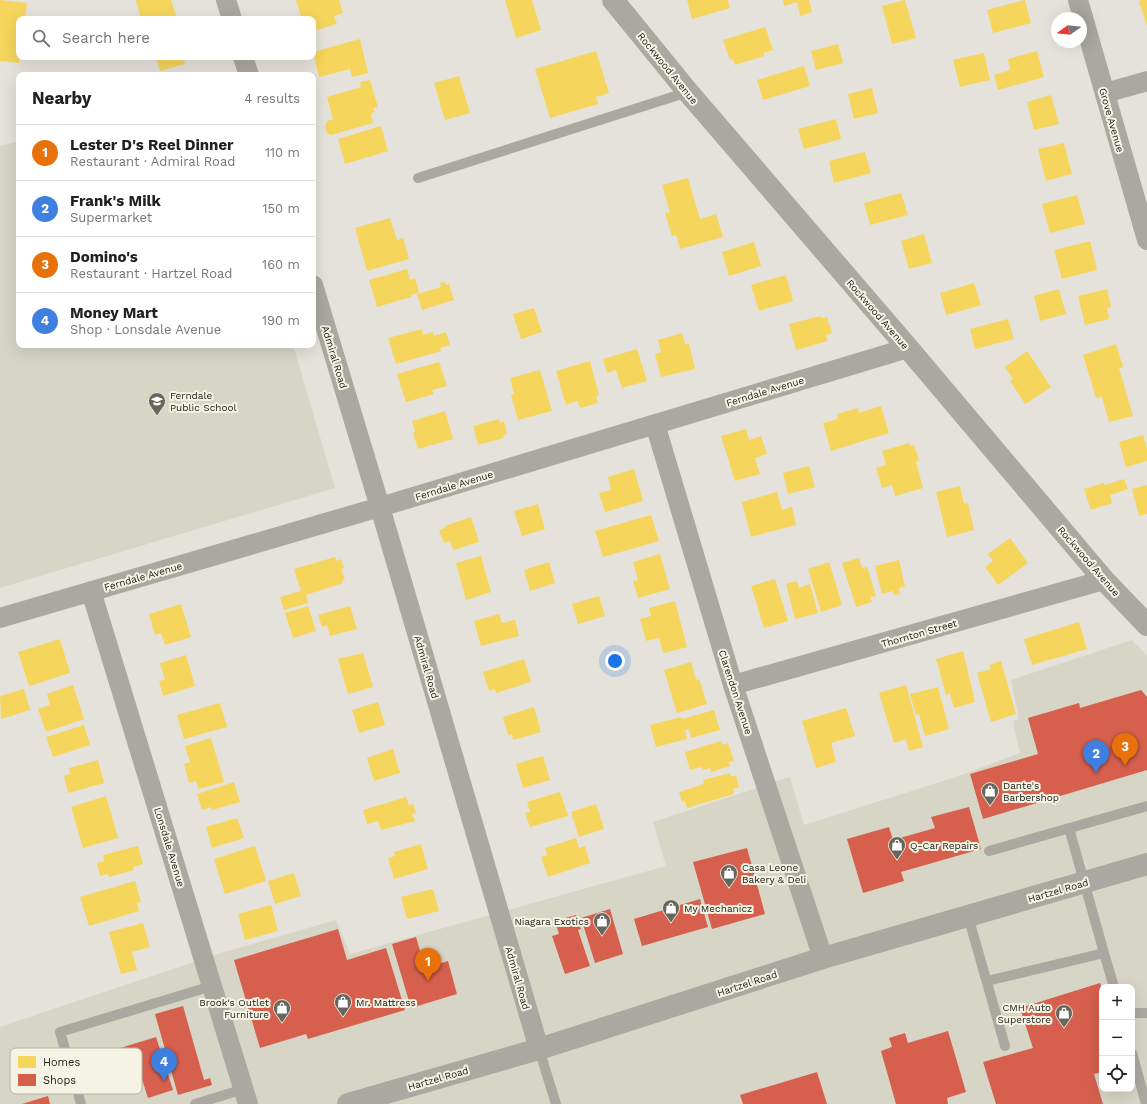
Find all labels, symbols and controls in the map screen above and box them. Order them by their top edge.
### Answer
north arrow [1051,12,1087,48]
search box [16,16,316,60]
icon: search [30,27,52,49]
text: Search here [62,29,150,47]
street label: Rockwood Avenue [635,30,700,106]
street label: Grove Avenue [1097,87,1126,154]
text: Nearby [32,88,91,108]
text: 4 results [244,91,300,106]
text: Lester D's Reel Dinner [70,136,234,154]
text: 1 [42,145,48,160]
text: 110 m [265,145,300,160]
text: Restaurant · Admiral Road [70,154,235,169]
text: Frank's Milk [70,192,161,210]
text: 2 [41,201,49,216]
text: 150 m [262,201,300,216]
text: Supermarket [70,210,152,225]
text: Domino's [70,248,138,266]
text: 3 [41,257,49,272]
text: 160 m [262,257,300,272]
text: Restaurant · Hartzel Road [70,266,233,281]
street label: Rockwood Avenue [844,277,911,352]
text: Money Mart [70,304,158,322]
text: 4 [41,313,49,328]
text: 190 m [262,313,300,328]
text: Shop · Lonsdale Avenue [70,322,221,337]
street label: Admiral Road [320,324,349,390]
street label: Ferndale Avenue [725,374,806,409]
place label: Ferndale Public School [170,390,237,413]
school or university icon: Ferndale Public School [147,391,167,416]
street label: Ferndale Avenue [414,468,495,503]
street label: Rockwood Avenue [1055,524,1122,599]
street label: Ferndale Avenue [103,560,184,593]
street label: Thornton Street [880,617,959,650]
street label: Admiral Road [412,634,441,700]
street label: Clarendon Avenue [717,648,754,736]
your location [605,651,625,671]
pin: 3 [1112,733,1138,766]
pin: 2 [1083,740,1109,773]
place label: Dante's Barbershop [1003,780,1059,803]
shop icon: Dante's Barbershop [980,781,1000,806]
street label: Lonsdale Avenue [152,806,187,888]
shop icon: Q-Car Repairs [887,835,907,860]
place label: Q-Car Repairs [910,840,978,851]
place label: Casa Leone Bakery & Deli [742,862,806,885]
shop icon: Casa Leone Bakery & Deli [719,863,739,888]
street label: Hartzel Road [1027,877,1090,904]
shop icon: My Mechanicz [661,898,681,923]
place label: My Mechanicz [684,903,752,914]
shop icon: Niagara Exotics [592,911,612,936]
place label: Niagara Exotics [514,916,589,927]
street label: Admiral Road [503,945,532,1011]
pin: 1 [415,948,441,981]
street label: Hartzel Road [716,969,779,998]
map controls [1099,984,1135,1092]
button: + [1099,984,1135,1020]
shop icon: Mr. Mattress [333,992,353,1017]
place label: Brook's Outlet Furniture [199,997,270,1020]
place label: Mr. Mattress [356,997,416,1008]
shop icon: Brook's Outlet Furniture [272,998,292,1023]
place label: CMH Auto Superstore [997,1002,1051,1025]
shop icon: CMH Auto Superstore [1054,1003,1074,1028]
button: − [1099,1020,1135,1056]
legend [10,1048,142,1094]
pin: 4 [151,1048,177,1081]
text: Homes [43,1056,80,1069]
button: locate [1099,1056,1135,1092]
street label: Hartzel Road [407,1065,470,1092]
text: Shops [43,1074,76,1087]

